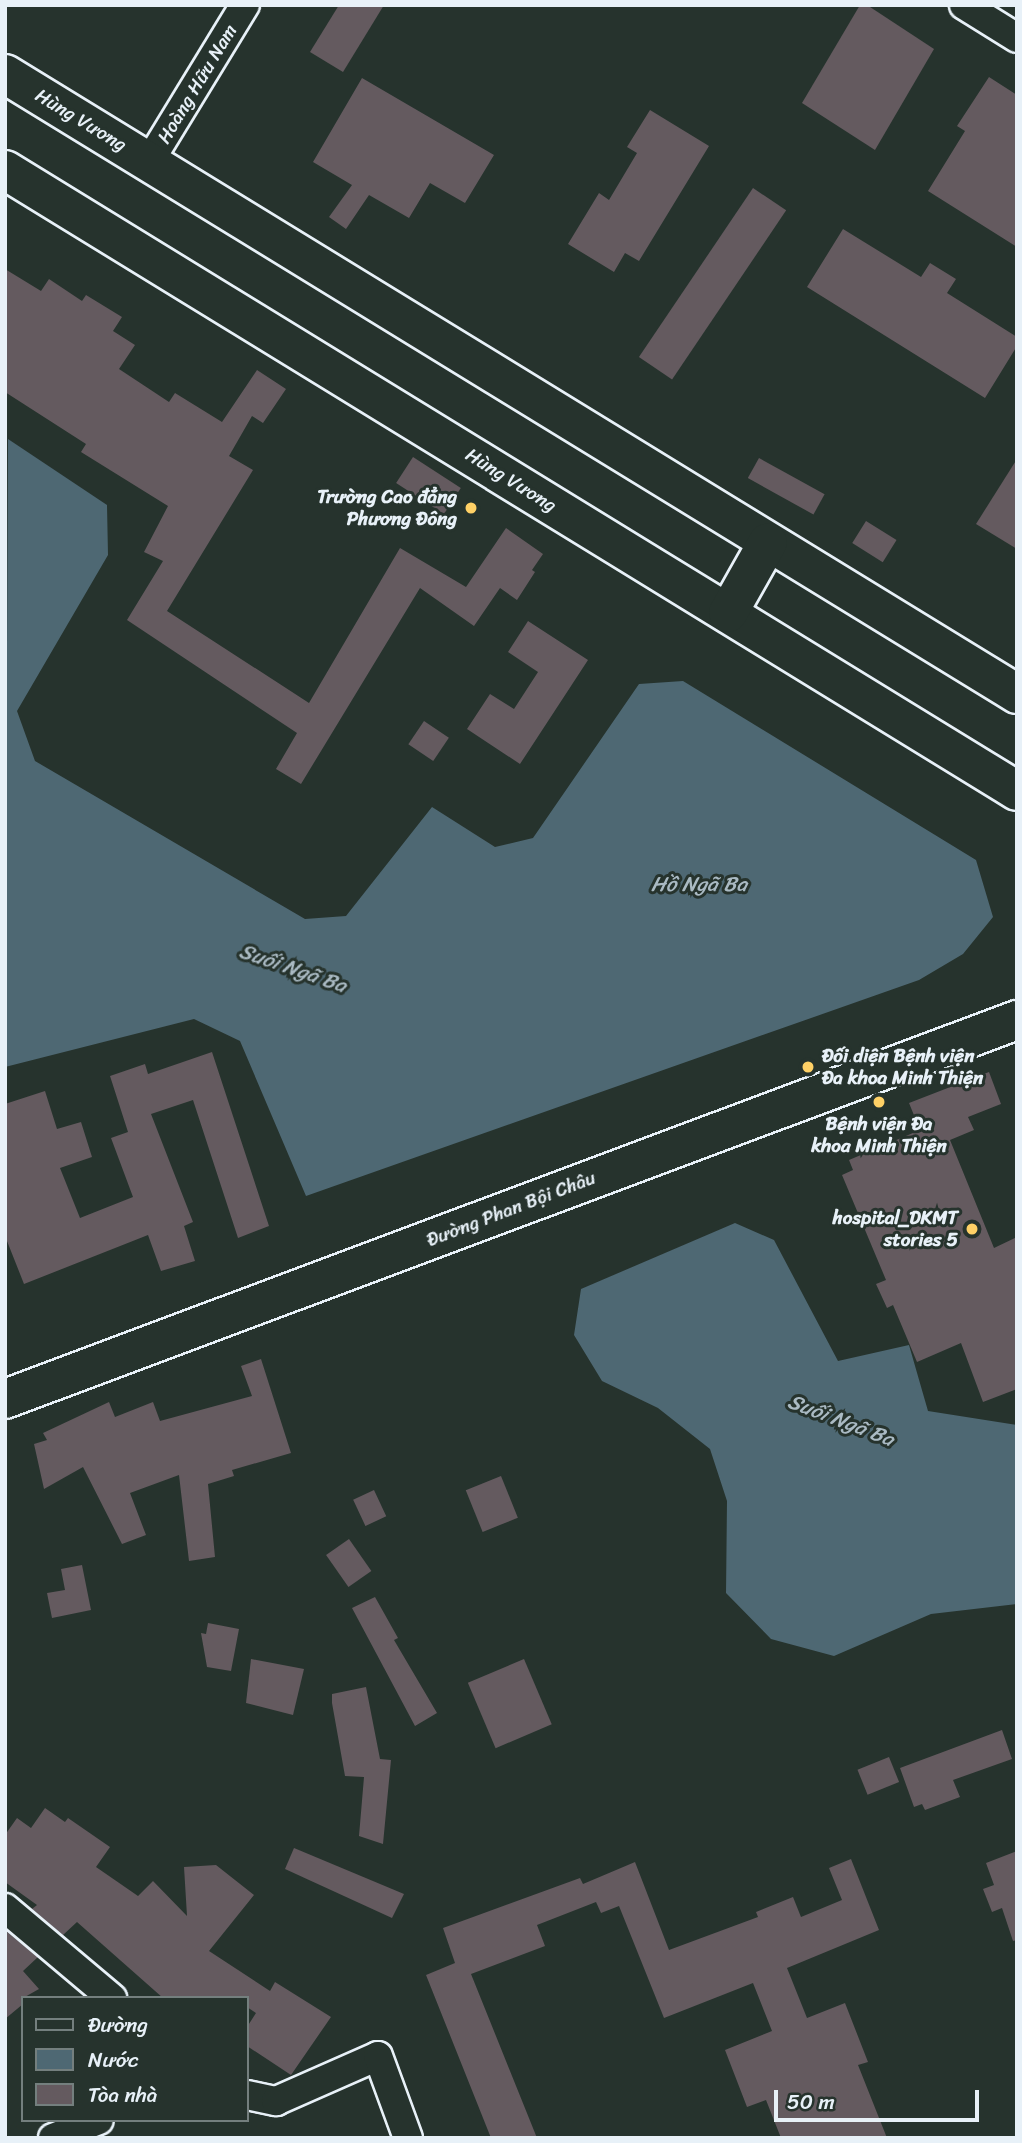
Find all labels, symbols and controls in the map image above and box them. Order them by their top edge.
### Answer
street label: Hoàng Hữu Nam [152,20,242,148]
street label: Hùng Vương [32,84,130,156]
street label: Hùng Vương [462,443,560,517]
place label: Trường Cao đẳng Phương Đông [317,486,457,530]
marker: Trường Cao đẳng Phương Đông [463,500,479,516]
water label: Hồ Ngã Ba [651,871,747,897]
water label: Suối Ngã Ba [236,938,350,998]
place label: Đối diện Bệnh viện Đa khoa Minh Thiện [822,1045,984,1089]
marker: Đối diện Bệnh viện Đa khoa Minh Thiện [800,1059,816,1075]
marker: Bệnh viện Đa khoa Minh Thiện [871,1094,887,1110]
place label: Bệnh viện Đa khoa Minh Thiện [811,1113,947,1157]
street label: Đường Phan Bội Châu [423,1166,599,1252]
place label: hospital_DKMT stories 5 [833,1207,958,1251]
marker: hospital_DKMT stories 5 [964,1221,980,1237]
water label: Suối Ngã Ba [785,1388,897,1452]
legend [21,1996,248,2122]
text: Đường [88,2006,148,2044]
text: Nước [88,2041,138,2079]
text: Tòa nhà [88,2076,157,2114]
scale bar [777,2076,982,2120]
text: 50 m [787,2083,835,2121]

